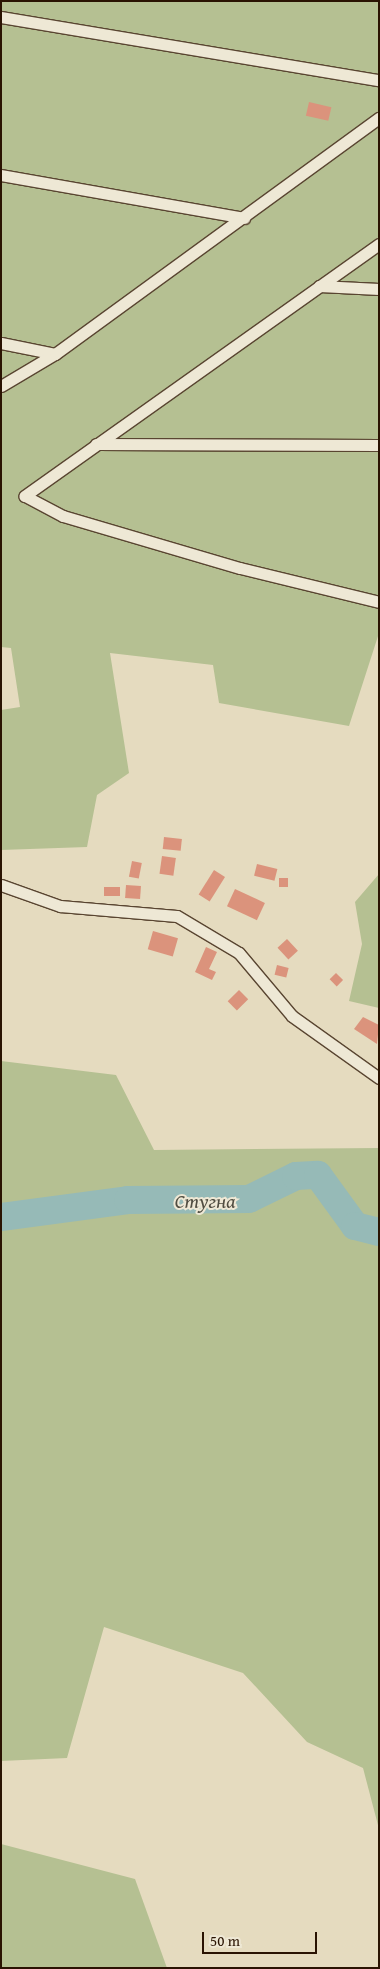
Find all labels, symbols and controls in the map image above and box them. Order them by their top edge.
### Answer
water label: Стугна [175,1188,235,1212]
scale bar [205,1922,320,1954]
text: 50 m [210,1930,240,1951]

